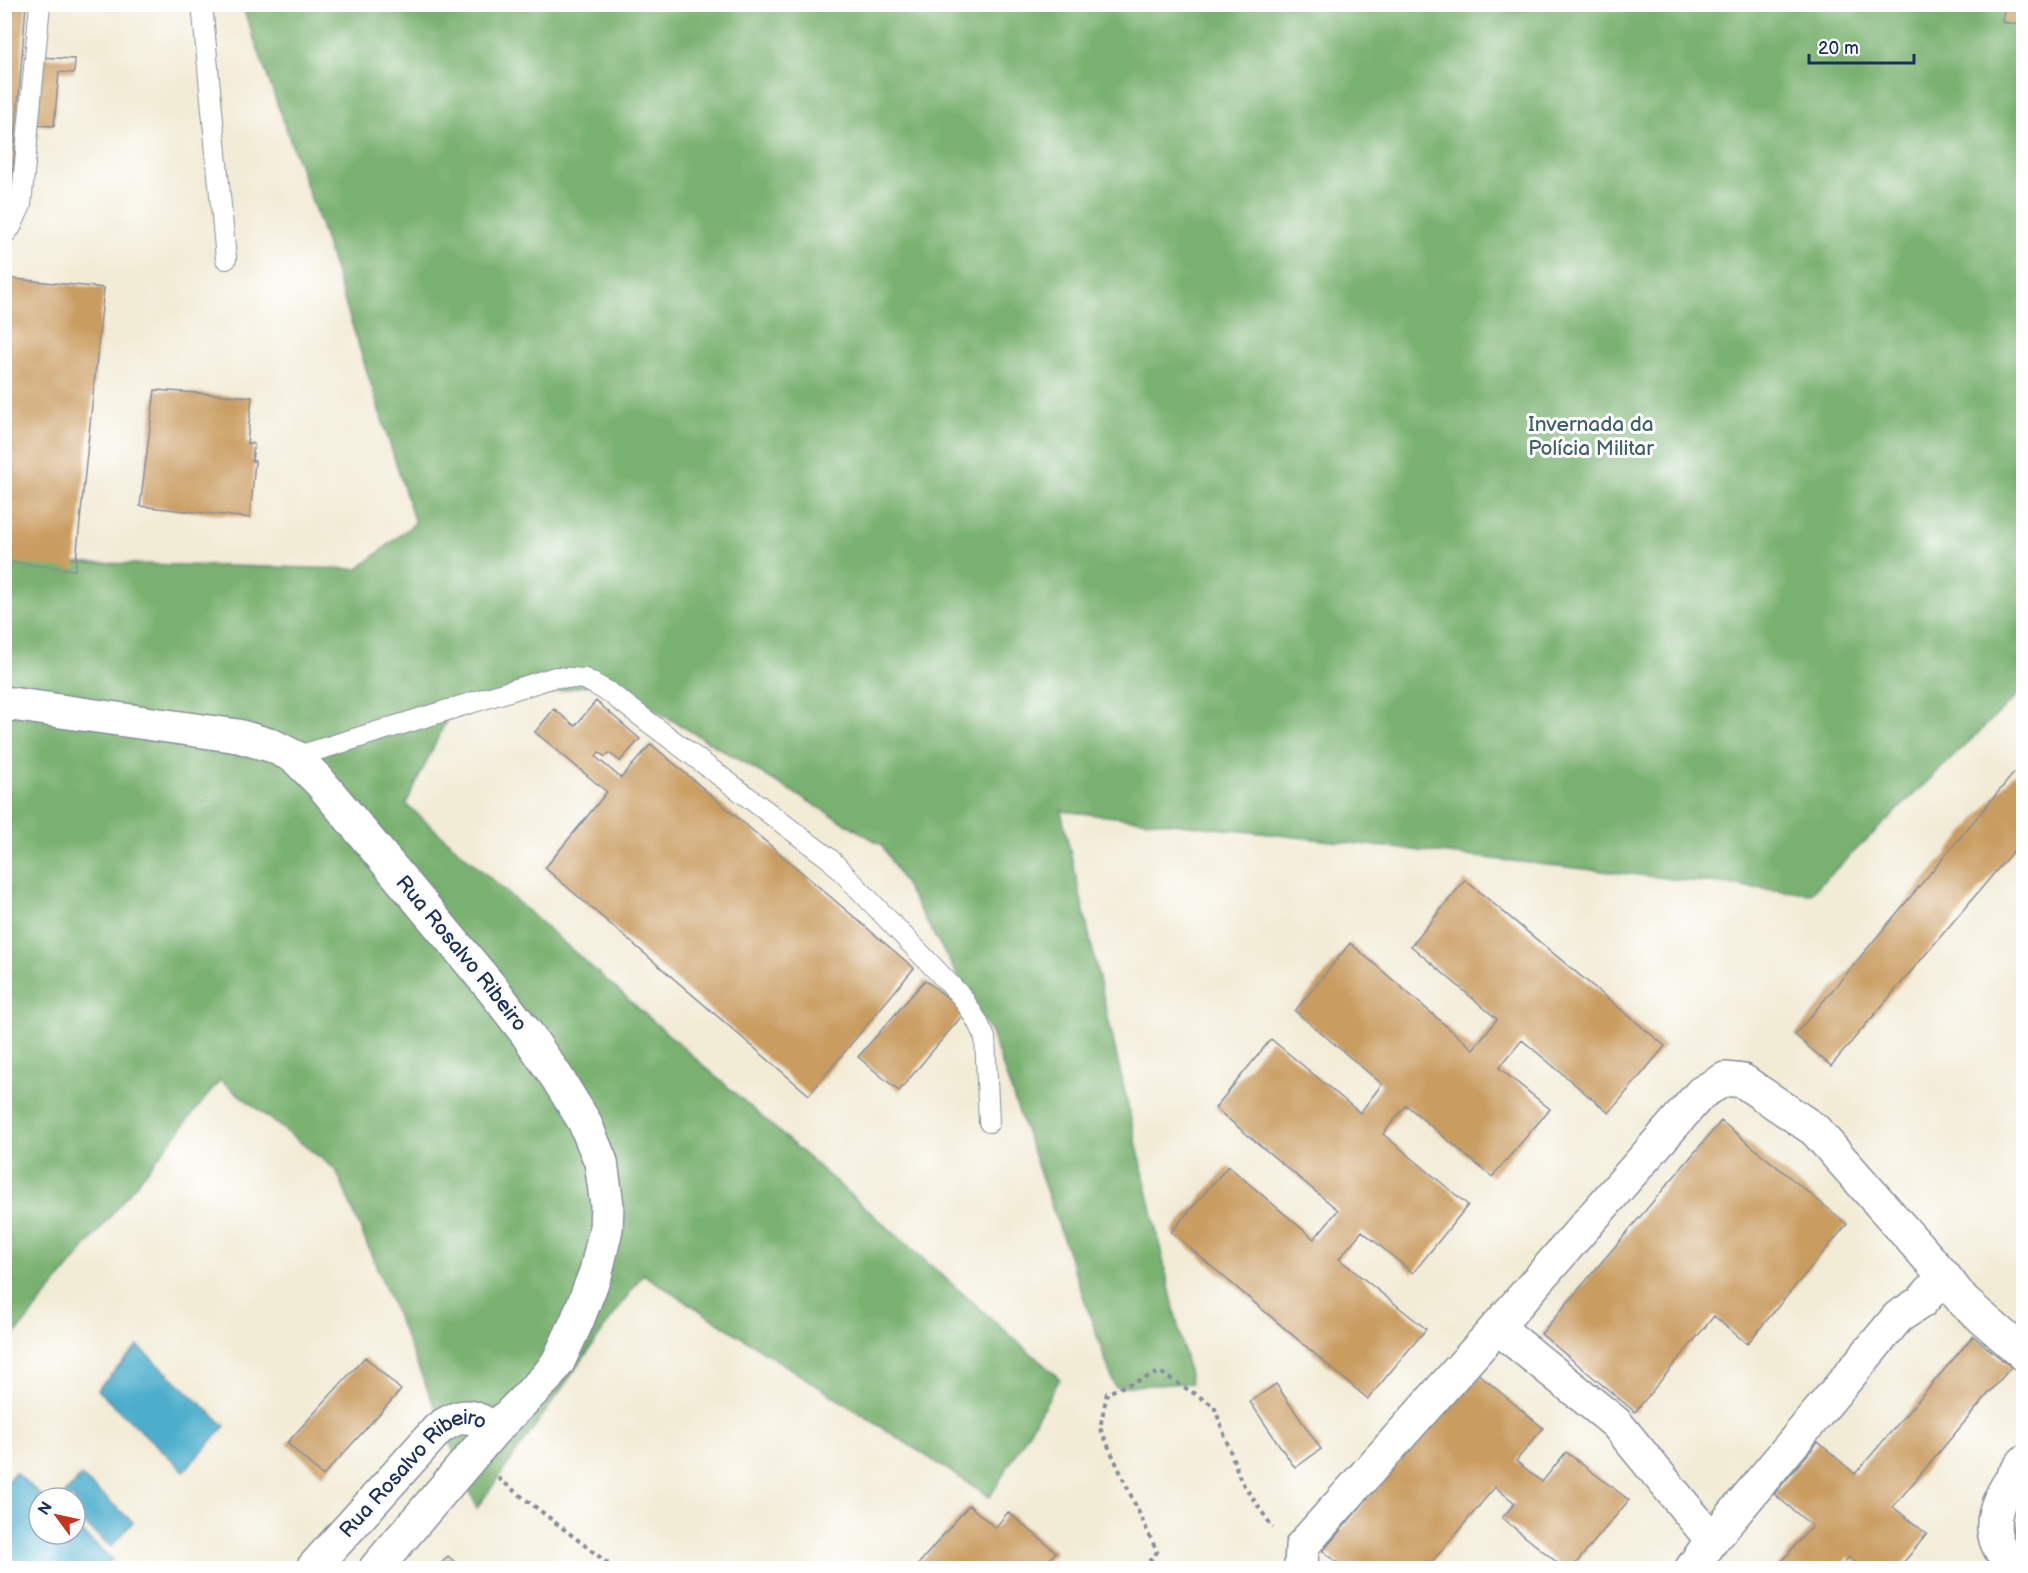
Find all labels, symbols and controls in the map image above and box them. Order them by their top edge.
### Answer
scale bar [1809,27,1914,65]
text: 20 m [1818,38,1859,59]
park label: Invernada da Polícia Militar [1528,412,1654,461]
street label: Rua Rosalvo Ribeiro [390,871,532,1036]
street label: Rua Rosalvo Ribeiro [334,1405,491,1543]
north arrow [27,1486,87,1546]
text: N [34,1498,57,1519]

